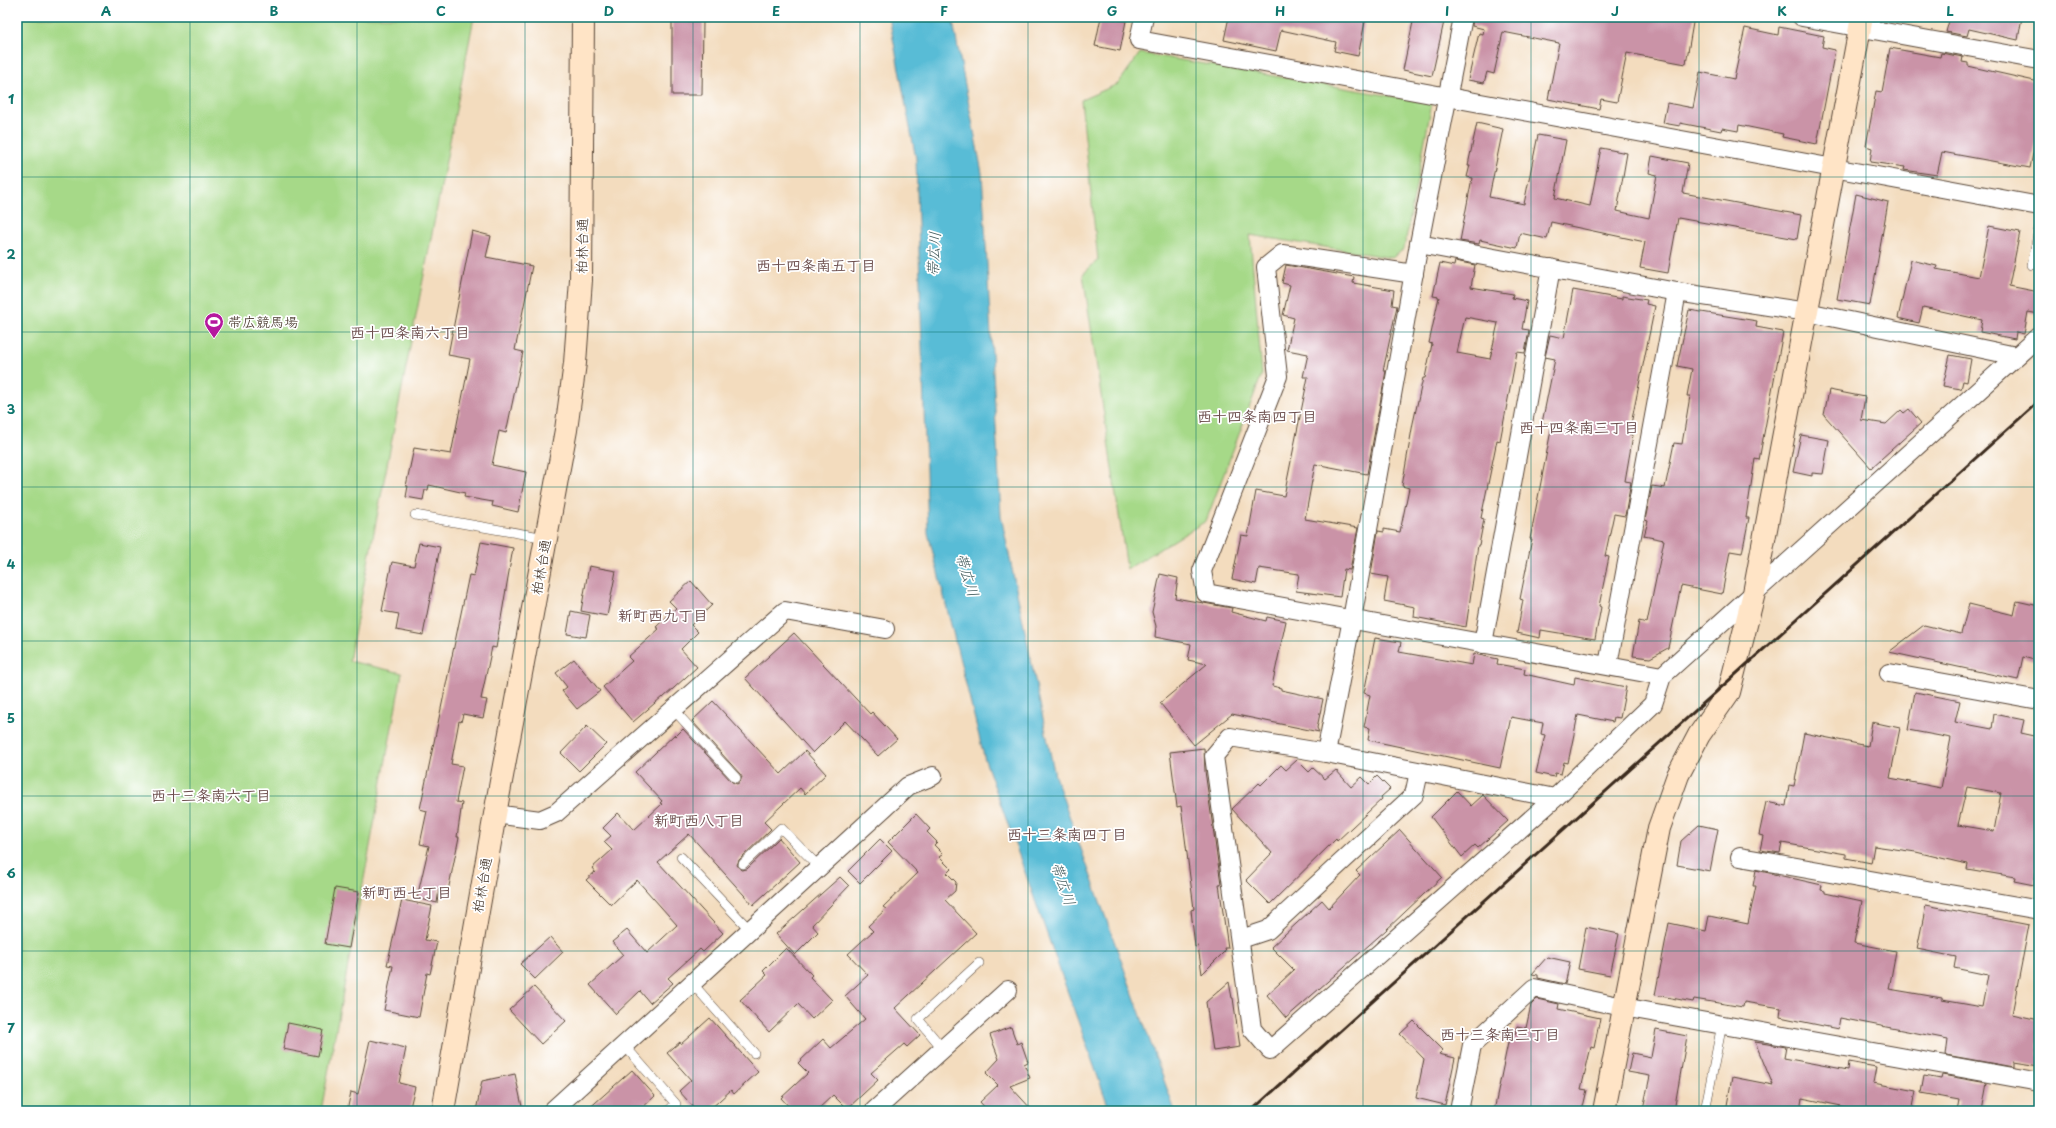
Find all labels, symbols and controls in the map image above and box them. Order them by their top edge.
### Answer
text: A [101,1,111,20]
text: B [270,1,279,20]
text: C [436,1,446,20]
text: D [604,1,614,20]
text: E [772,1,780,20]
text: F [940,1,948,20]
text: G [1107,1,1117,20]
text: H [1275,1,1285,20]
text: I [1445,1,1449,20]
text: J [1611,1,1619,20]
text: K [1777,1,1787,20]
text: L [1946,1,1954,20]
text: 1 [8,89,14,108]
street label: 柏林台通 [571,218,592,274]
water label: 帯広川 [920,231,945,277]
text: 2 [6,244,16,263]
district label: 西十四条南五丁目 [756,253,876,276]
sports icon: 帯広競馬場 [203,311,225,339]
place label: 帯広競馬場 [228,311,298,332]
district label: 西十四条南六丁目 [350,320,470,343]
text: 3 [7,399,16,418]
district label: 西十四条南四丁目 [1197,404,1317,427]
district label: 西十四条南三丁目 [1519,415,1639,438]
street label: 柏林台通 [525,538,556,596]
water label: 帯広川 [951,550,986,599]
text: 4 [7,554,16,573]
district label: 新町西九丁目 [618,603,708,626]
text: 5 [7,708,15,727]
district label: 西十三条南六丁目 [151,783,271,806]
district label: 新町西八丁目 [654,808,744,831]
district label: 西十三条南四丁目 [1007,822,1127,845]
street label: 柏林台通 [466,856,497,914]
water label: 帯広川 [1046,858,1083,909]
text: 6 [6,863,16,882]
district label: 新町西七丁目 [362,880,452,903]
text: 7 [7,1018,15,1037]
district label: 西十三条南三丁目 [1440,1022,1560,1045]

